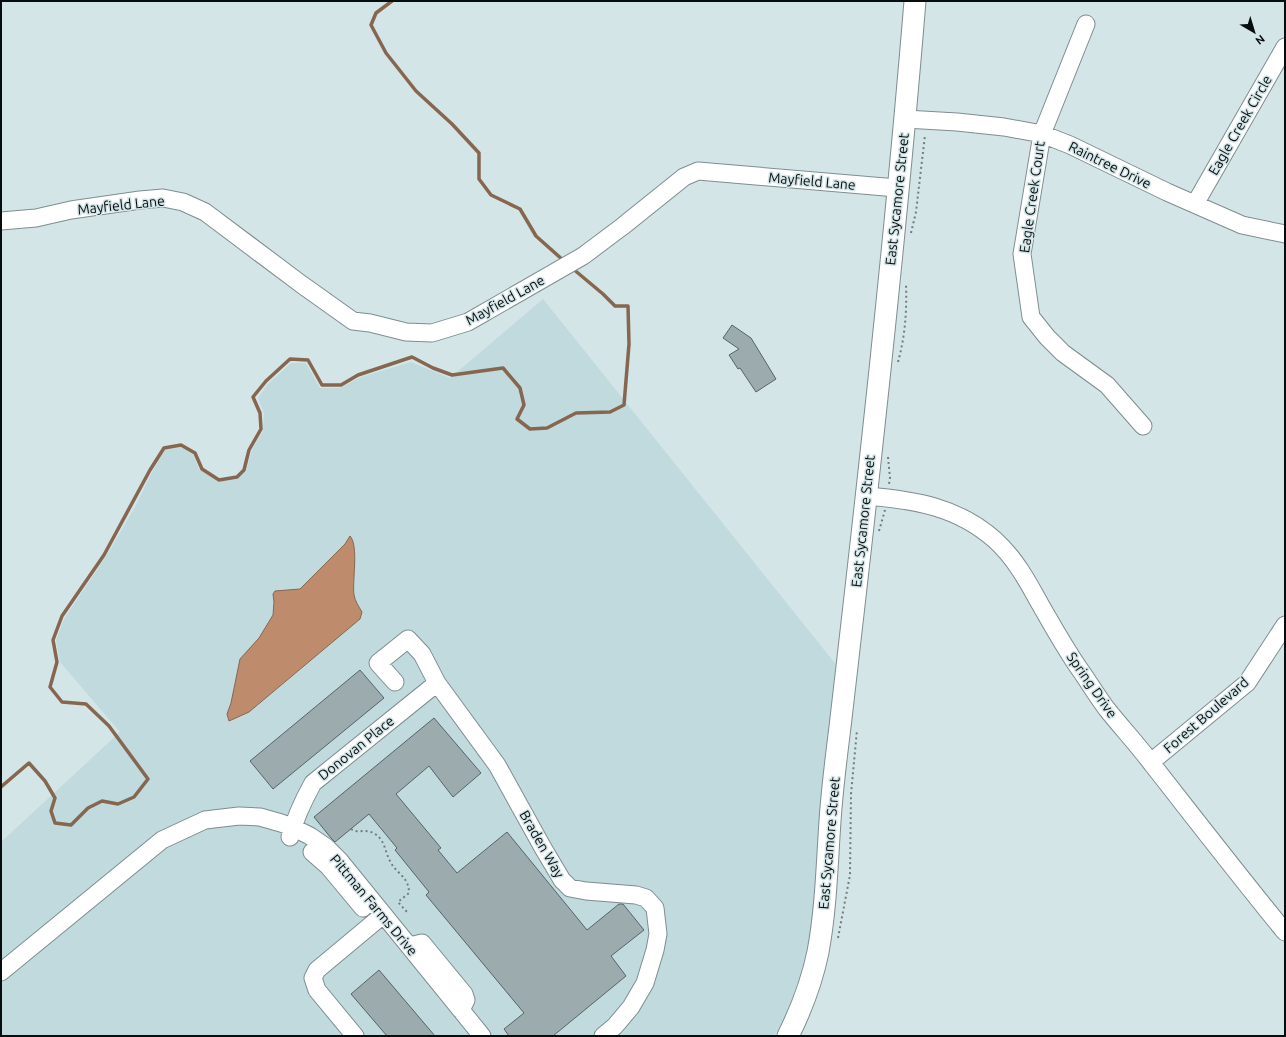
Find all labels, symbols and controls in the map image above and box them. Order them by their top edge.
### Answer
north arrow [1234,12,1274,52]
text: N [1253,33,1267,47]
street label: Eagle Creek Circle [1205,72,1275,178]
street label: East Sycamore Street [882,132,912,266]
street label: Raintree Drive [1066,138,1154,192]
street label: Eagle Creek Court [1016,140,1048,254]
street label: Mayfield Lane [768,169,856,193]
street label: Mayfield Lane [77,192,165,218]
street label: Mayfield Lane [463,272,547,328]
street label: East Sycamore Street [848,454,878,588]
street label: Spring Drive [1063,649,1121,721]
street label: Forest Boulevard [1160,674,1252,756]
street label: Donovan Place [315,713,397,783]
street label: East Sycamore Street [815,776,843,910]
street label: Braden Way [516,807,568,881]
street label: Pittman Farms Drive [327,851,421,959]

